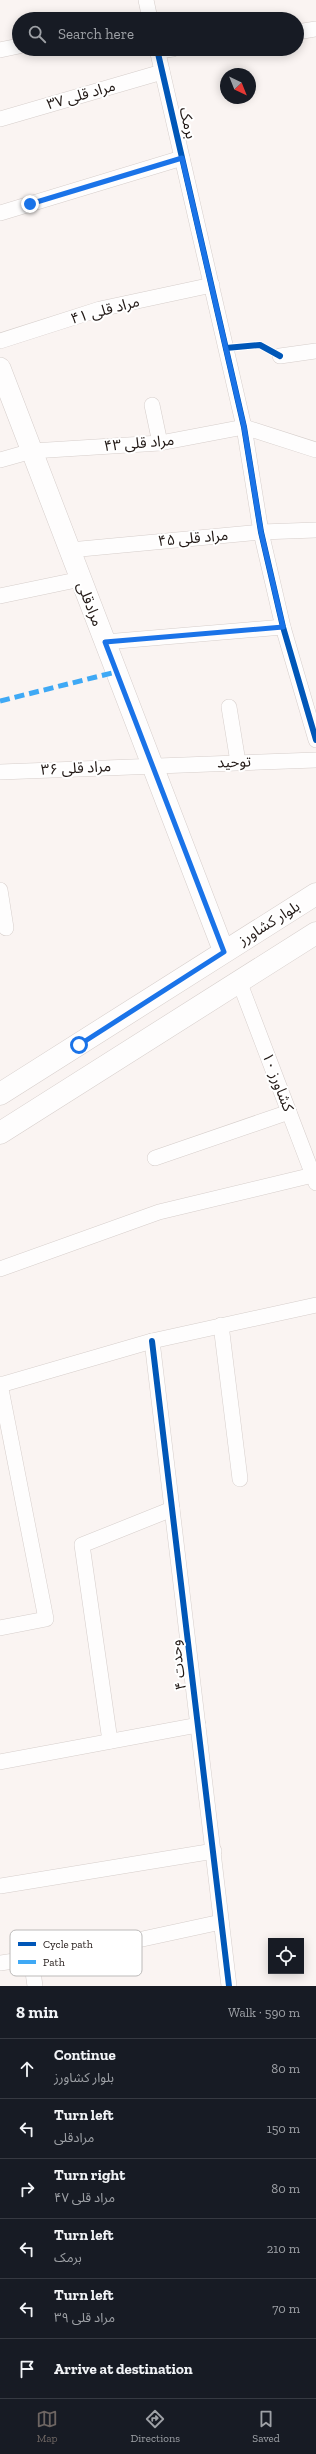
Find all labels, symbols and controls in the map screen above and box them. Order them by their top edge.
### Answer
search box [12,12,304,56]
icon: search [26,23,48,45]
text: Search here [58,25,134,43]
north arrow [220,68,256,104]
street label: مراد قلی ۳۷ [45,77,117,113]
street label: برمک [176,105,200,141]
route end [21,195,39,213]
street label: مراد قلی ۴۱ [69,292,141,328]
street label: مراد قلی ۴۳ [103,431,175,455]
street label: مراد قلی ۴۵ [157,526,229,550]
street label: مرادقلی [73,579,107,629]
street label: توحید [217,752,251,772]
street label: مراد قلی ۳۶ [40,757,112,779]
street label: بلوار کشاورز [234,897,303,949]
route start [70,1036,88,1054]
street label: کشاورز ۱۰ [259,1050,298,1115]
street label: وحدت ۴ [166,1639,190,1691]
legend [10,1930,142,1976]
text: Cycle path [43,1938,94,1951]
map controls [268,1938,304,1974]
button: locate [268,1938,304,1974]
text: Path [43,1956,66,1969]
text: 8 min [16,2002,58,2022]
text: Walk · 590 m [228,2005,300,2020]
text: Continue [54,2046,116,2064]
icon: ahead [16,2058,38,2080]
text: 80 m [271,2061,300,2076]
text: بلوار کشاورز [54,2070,114,2085]
text: Turn left [54,2106,114,2124]
icon: left [16,2118,38,2140]
text: 150 m [267,2121,300,2136]
text: مرادقلی [54,2130,94,2145]
text: Turn right [54,2166,125,2184]
icon: right [16,2178,38,2200]
text: 80 m [271,2181,300,2196]
text: مراد قلی ۴۷ [54,2190,115,2205]
text: Turn left [54,2226,114,2244]
icon: left [16,2238,38,2260]
text: 210 m [267,2241,300,2256]
text: برمک [54,2250,82,2265]
text: Turn left [54,2286,114,2304]
icon: left [16,2298,38,2320]
text: 70 m [272,2301,300,2316]
text: مراد قلی ۳۹ [54,2310,115,2325]
icon: arrive [16,2358,38,2380]
text: Arrive at destination [54,2360,193,2378]
tab: Map [36,2408,58,2445]
tab: Directions [130,2408,180,2445]
tab: Saved [252,2408,280,2445]

